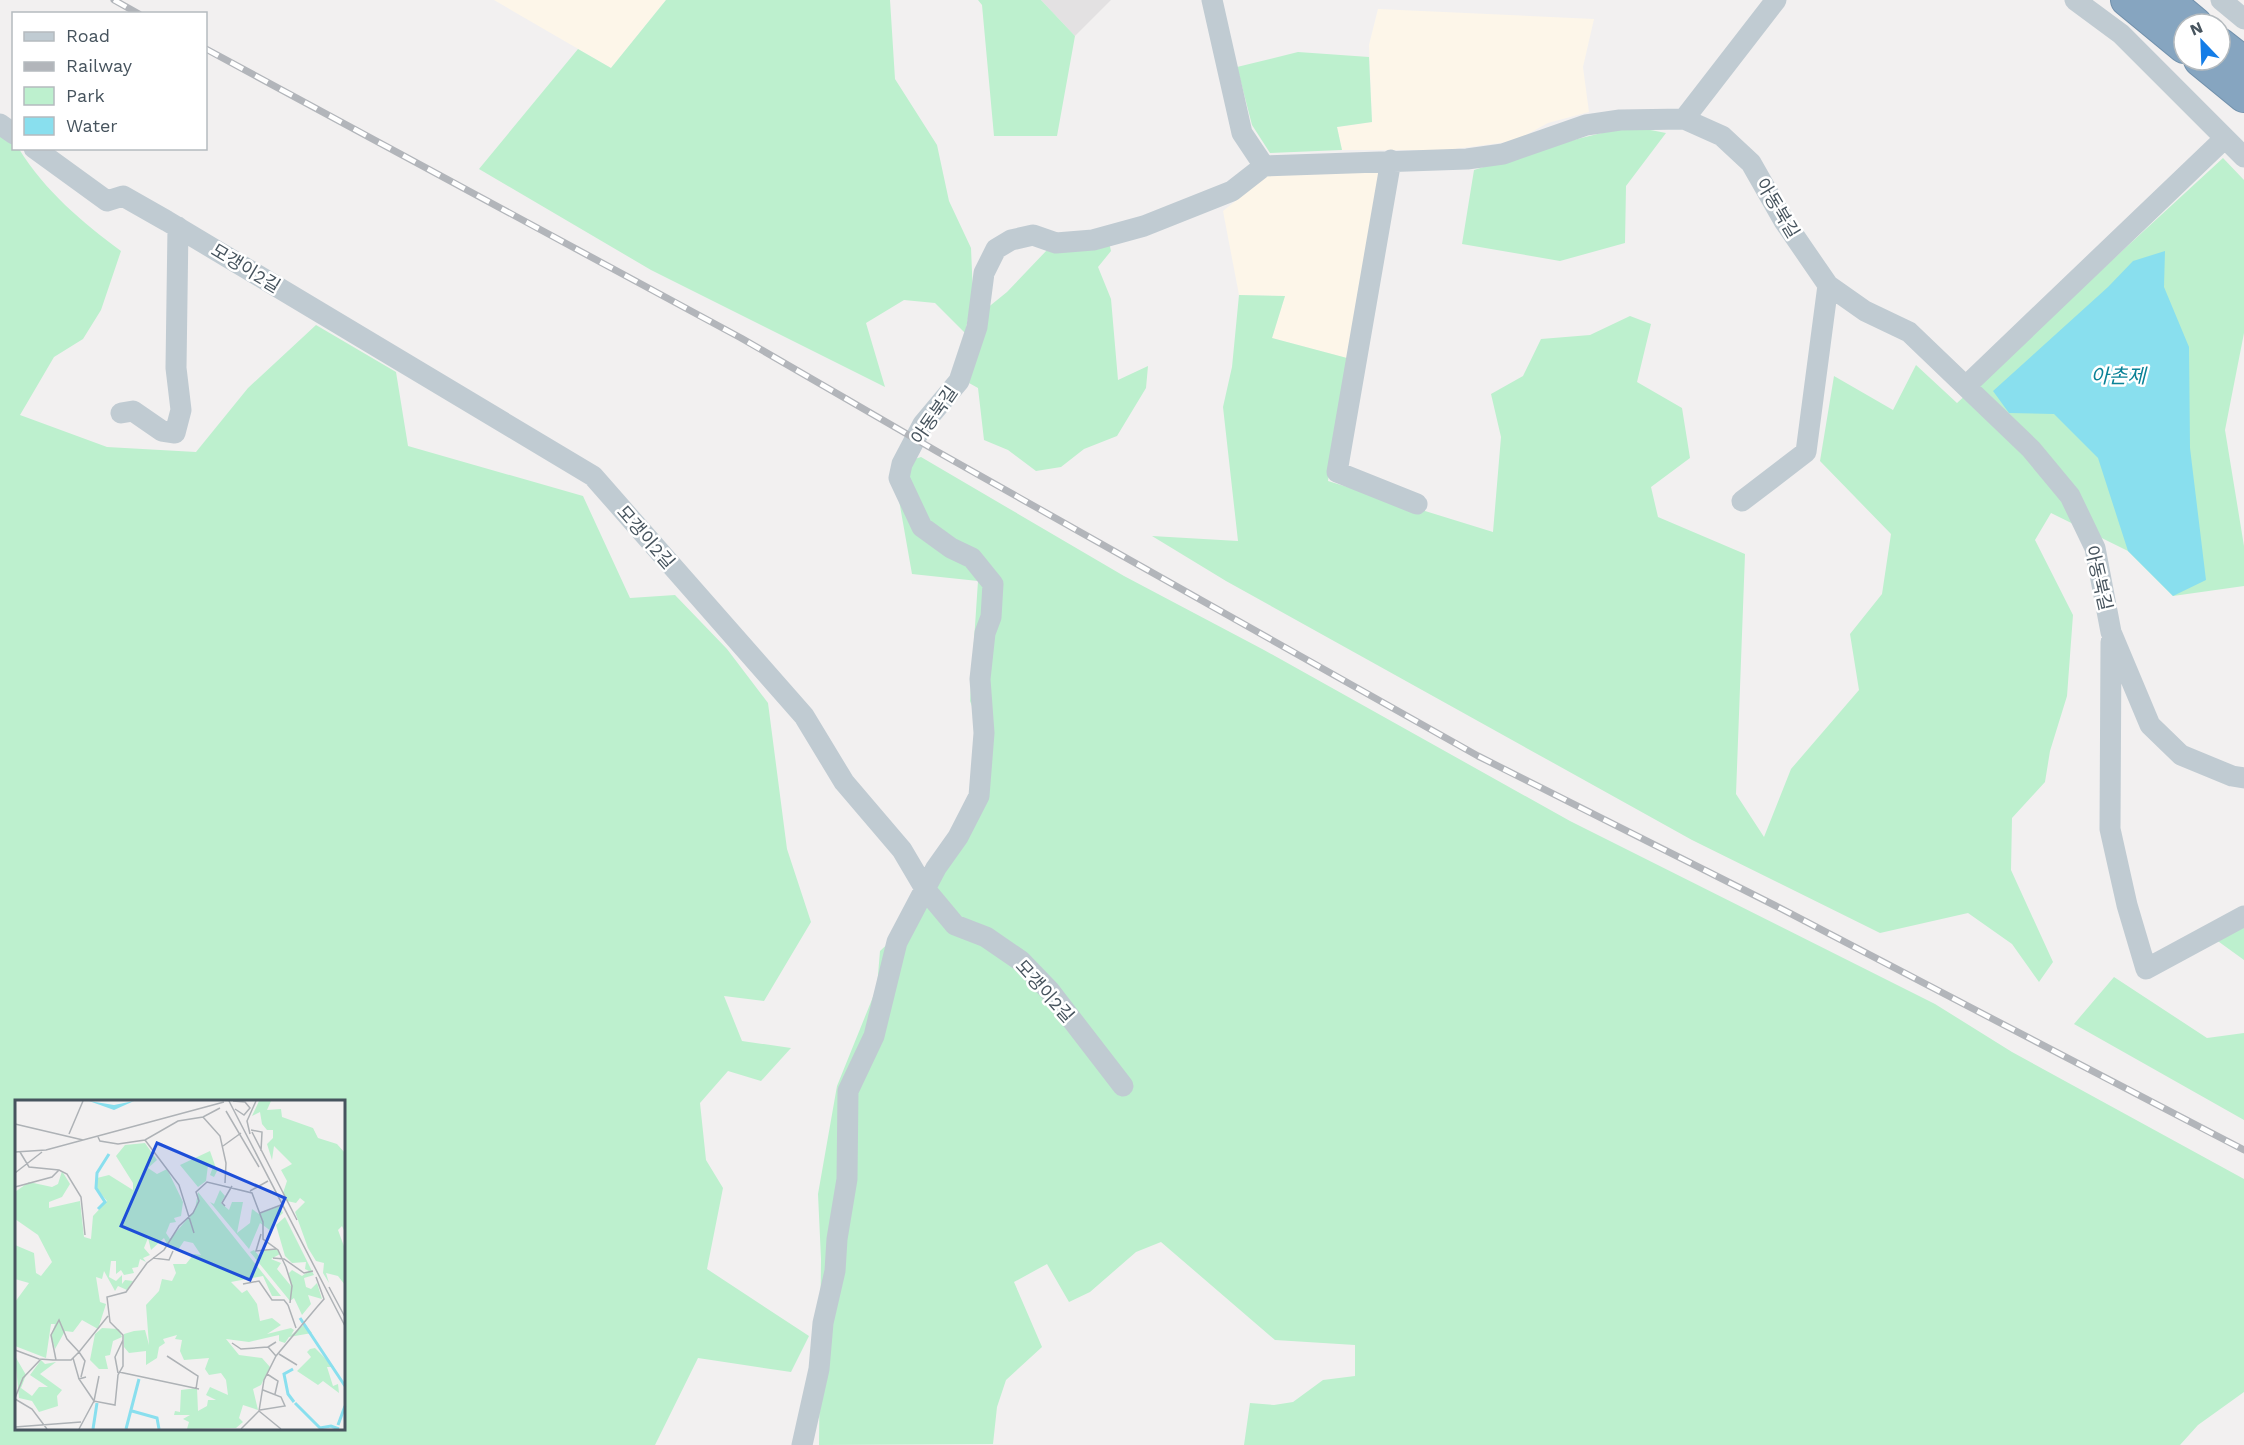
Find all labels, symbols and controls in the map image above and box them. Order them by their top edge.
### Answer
legend [12,12,207,150]
north arrow [2172,12,2232,72]
text: N [2187,18,2206,40]
text: Road [66,25,110,46]
text: Railway [66,55,133,76]
text: Park [66,85,105,106]
text: Water [66,115,118,136]
street label: 아동북길 [1752,174,1804,242]
street label: 모갱이2길 [208,239,284,297]
water label: 아촌제 [2090,364,2148,388]
street label: 아동북길 [906,382,962,448]
street label: 모갱이2길 [613,501,679,573]
street label: 아동북길 [2081,543,2117,613]
street label: 모갱이2길 [1012,955,1078,1027]
inset map [15,1100,345,1430]

